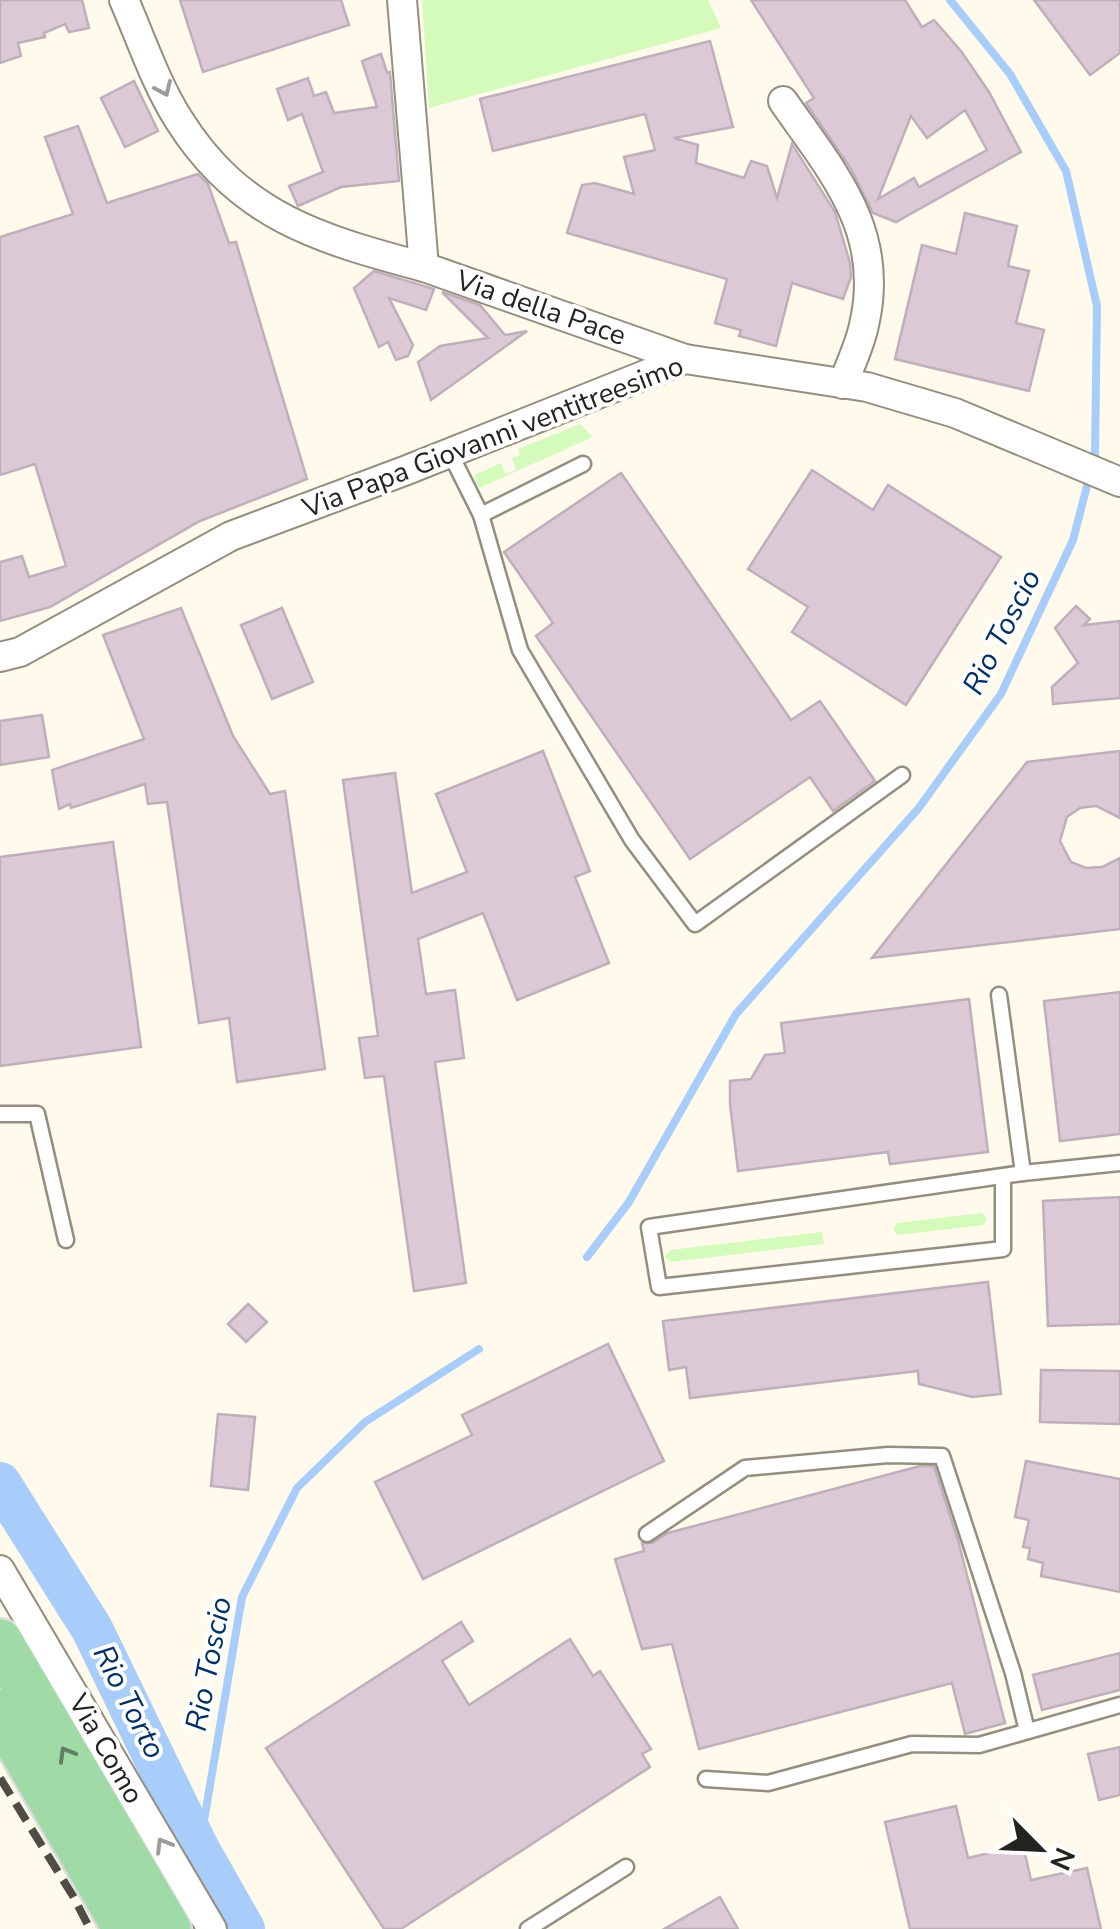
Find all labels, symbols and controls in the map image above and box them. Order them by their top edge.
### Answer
one-way arrow [152,79,172,97]
street label: Via della Pace [450,261,631,355]
street label: Via Papa Giovanni ventitreesimo [296,347,689,528]
water label: Rio Toscio [953,562,1051,702]
water label: Rio Toscio [176,1593,242,1735]
water label: Rio Torto [83,1638,175,1766]
street label: Via Como [59,1686,153,1811]
one-way arrow [59,1747,78,1765]
north arrow [990,1799,1090,1899]
one-way arrow [156,1838,175,1856]
text: N [1040,1841,1084,1876]

